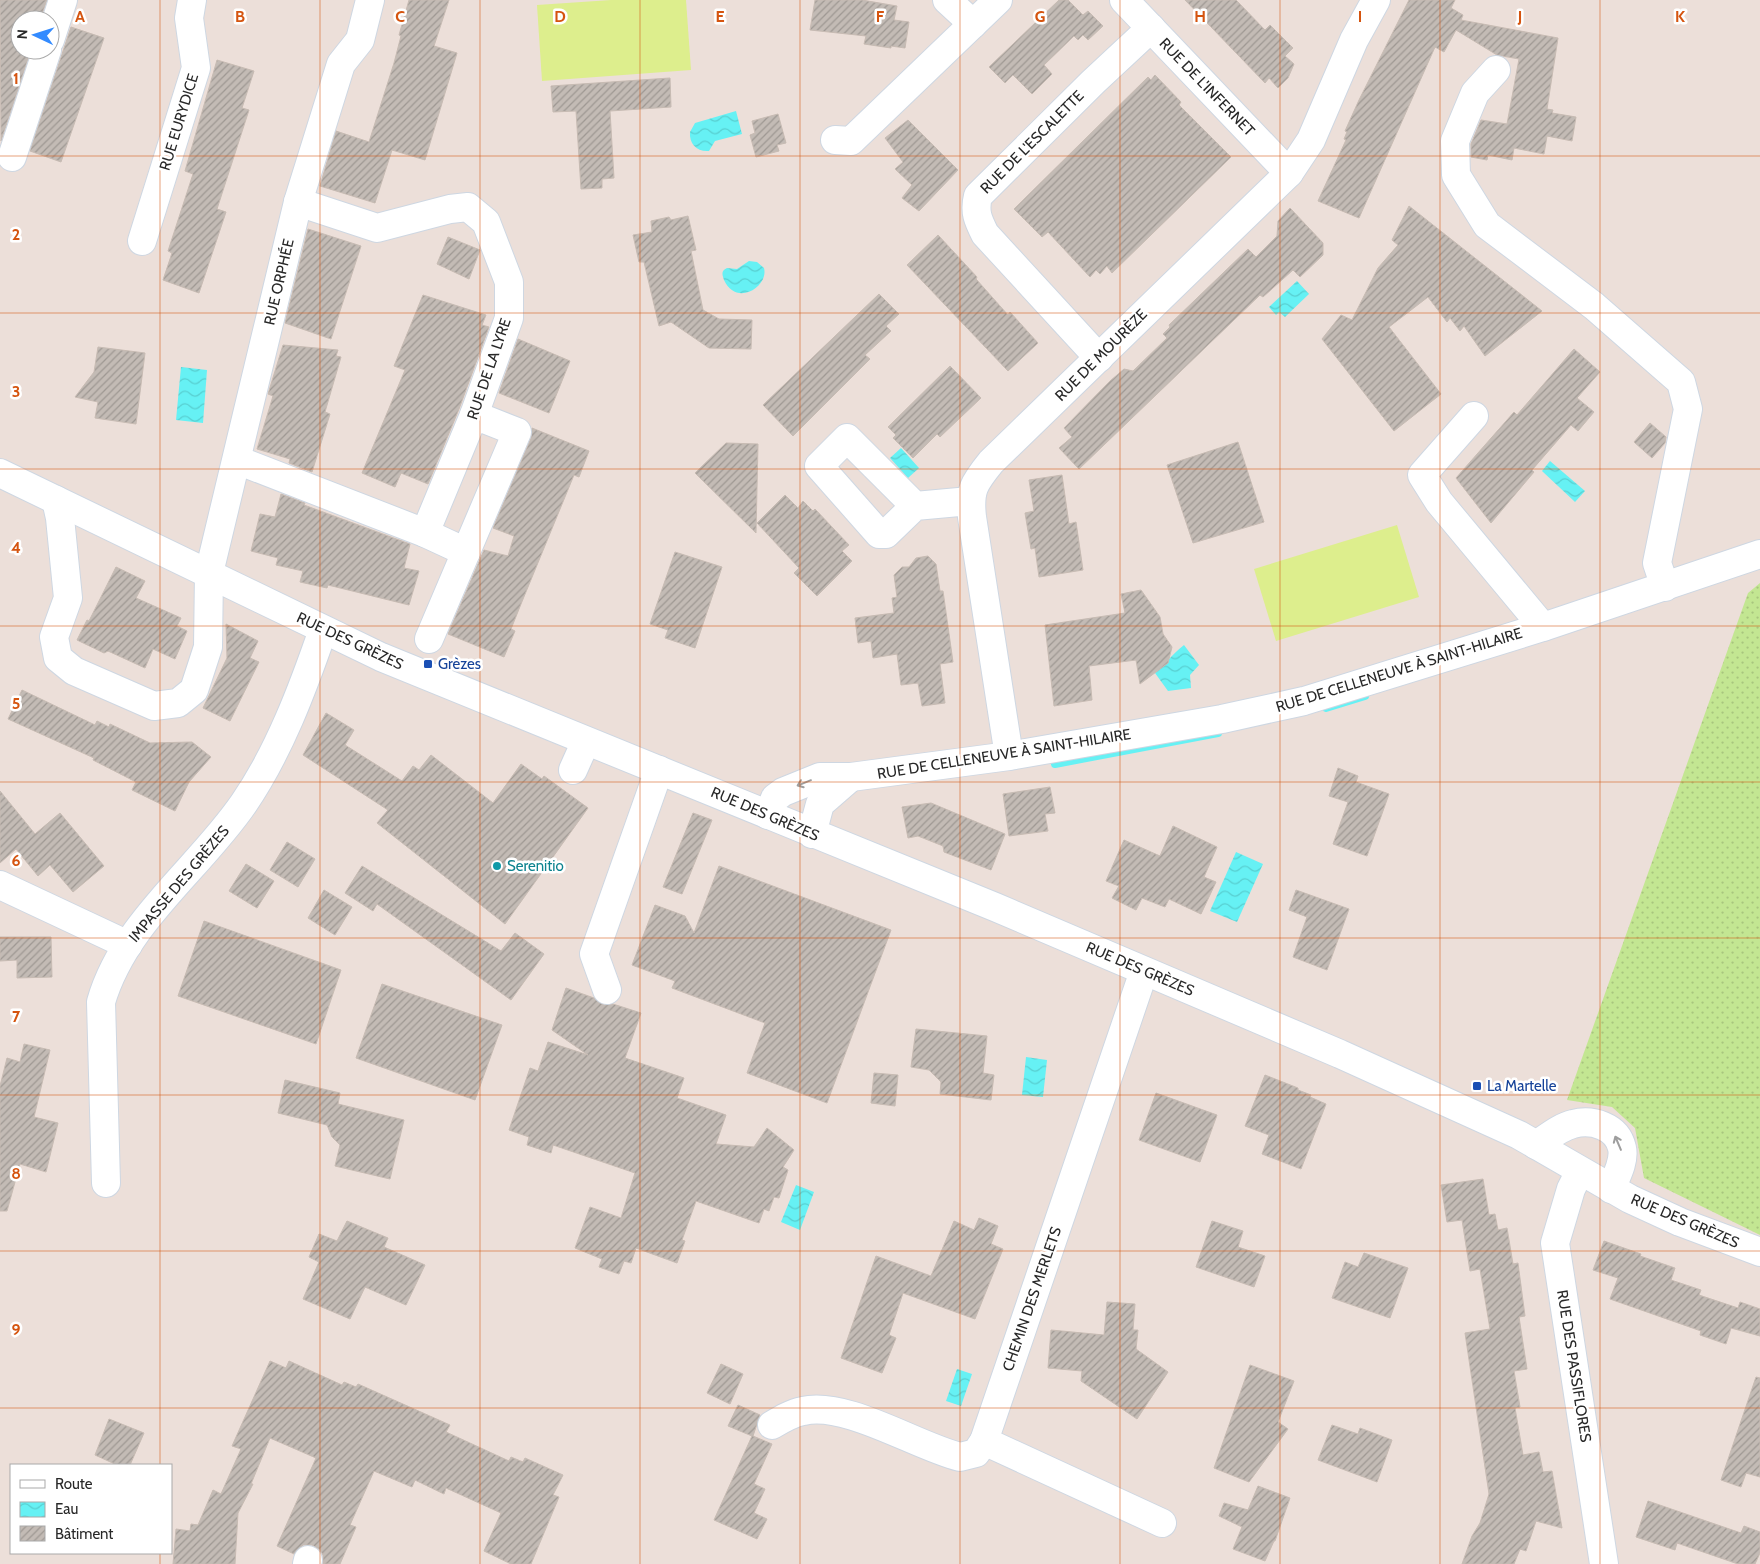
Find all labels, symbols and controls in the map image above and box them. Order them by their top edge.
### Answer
text: A [75,7,85,26]
text: B [235,7,245,26]
text: C [395,7,405,26]
text: D [554,7,566,26]
text: E [715,7,725,26]
text: F [876,7,885,26]
text: G [1035,7,1045,26]
text: H [1194,7,1206,26]
text: I [1358,7,1362,26]
text: J [1517,7,1522,26]
text: K [1675,7,1685,26]
north arrow [10,10,60,60]
text: N [13,29,31,40]
street label: RUE DE L'INFERNET [1156,34,1258,140]
text: 1 [13,69,19,88]
street label: RUE EURYDICE [156,71,202,173]
street label: RUE DE L'ESCALETTE [977,87,1087,197]
text: 2 [12,225,20,244]
street label: RUE ORPHÉE [259,237,298,327]
street label: RUE DE MOURÈZE [1051,305,1151,405]
street label: RUE DE LA LYRE [463,316,515,422]
text: 3 [12,382,20,401]
text: 4 [11,538,21,557]
street label: RUE DES GRÈZES [294,607,407,674]
street label: RUE DE CELLENEUVE À SAINT-HILAIRE [1273,623,1524,716]
place label: Grèzes [438,655,481,673]
marker: Grèzes [422,658,434,670]
text: 5 [12,694,20,713]
street label: RUE DE CELLENEUVE À SAINT-HILAIRE [876,724,1132,783]
one-way arrow [797,779,812,788]
street label: RUE DES GRÈZES [708,782,822,845]
street label: IMPASSE DES GRÈZES [124,821,233,946]
text: 6 [12,851,21,870]
place label: Serenitio [507,857,564,875]
marker: Serenitio [491,860,503,872]
street label: RUE DES GRÈZES [1083,937,1197,1000]
text: 7 [12,1007,21,1026]
place label: La Martelle [1487,1077,1557,1095]
marker: La Martelle [1471,1080,1483,1092]
one-way arrow [1613,1136,1623,1151]
text: 8 [11,1164,21,1183]
street label: RUE DES GRÈZES [1628,1189,1742,1252]
street label: CHEMIN DES MERLETS [999,1224,1065,1374]
street label: RUE DES PASSIFLORES [1553,1288,1595,1444]
text: 9 [12,1320,21,1339]
legend [10,1464,172,1554]
text: Route [55,1475,93,1493]
text: Eau [55,1500,78,1518]
text: Bâtiment [55,1525,113,1543]

